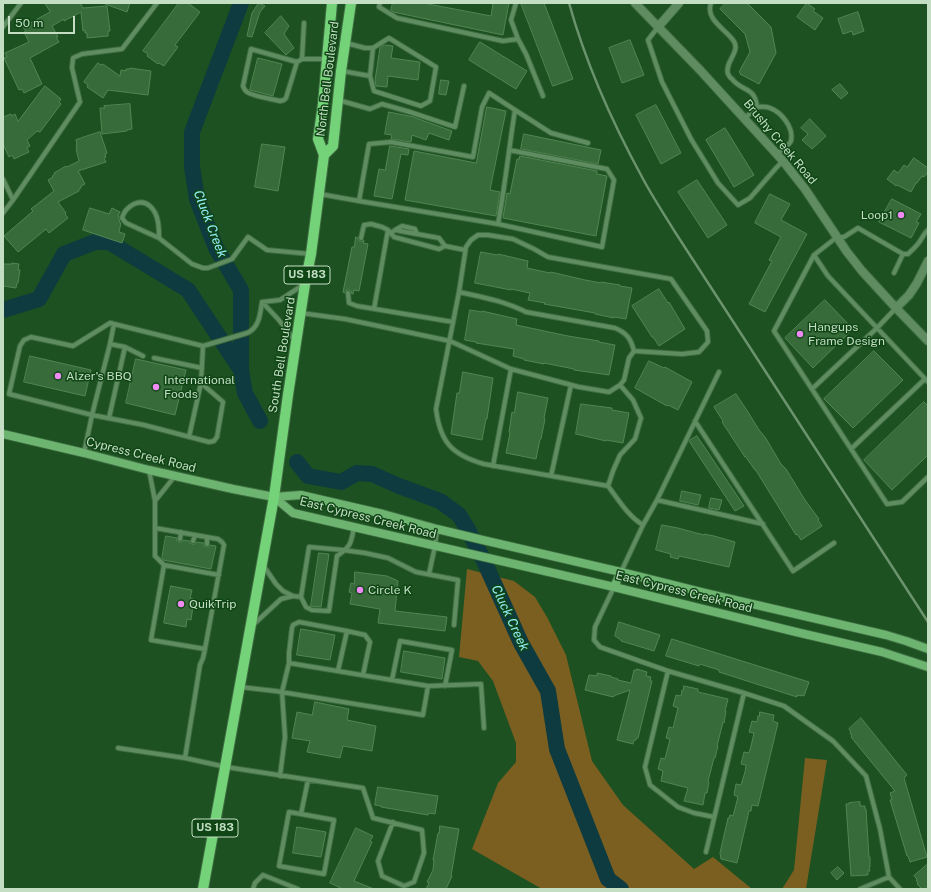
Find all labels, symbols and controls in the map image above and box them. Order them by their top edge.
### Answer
scale bar [10,8,77,34]
text: 50 m [15,16,43,30]
street label: North Bell Boulevard [314,21,342,137]
street label: Brushy Creek Road [740,97,820,187]
water label: Cluck Creek [190,188,230,260]
place label: Loop1 [861,208,893,222]
marker: Loop1 [896,210,906,220]
road number: US 183 [284,266,330,284]
street label: South Bell Boulevard [266,296,298,414]
place label: Hangups Frame Design [808,320,885,348]
marker: Hangups Frame Design [795,329,805,339]
place label: Alzer's BBQ [66,369,132,383]
marker: Alzer's BBQ [53,371,63,381]
place label: International Foods [164,373,235,401]
marker: International Foods [151,382,161,392]
street label: Cypress Creek Road [85,434,197,476]
street label: East Cypress Creek Road [298,494,438,542]
street label: East Cypress Creek Road [614,568,754,616]
water label: Cluck Creek [488,582,532,654]
place label: Circle K [368,583,412,597]
marker: Circle K [355,585,365,595]
place label: QuikTrip [189,597,236,611]
marker: QuikTrip [176,599,186,609]
road number: US 183 [192,819,238,837]

